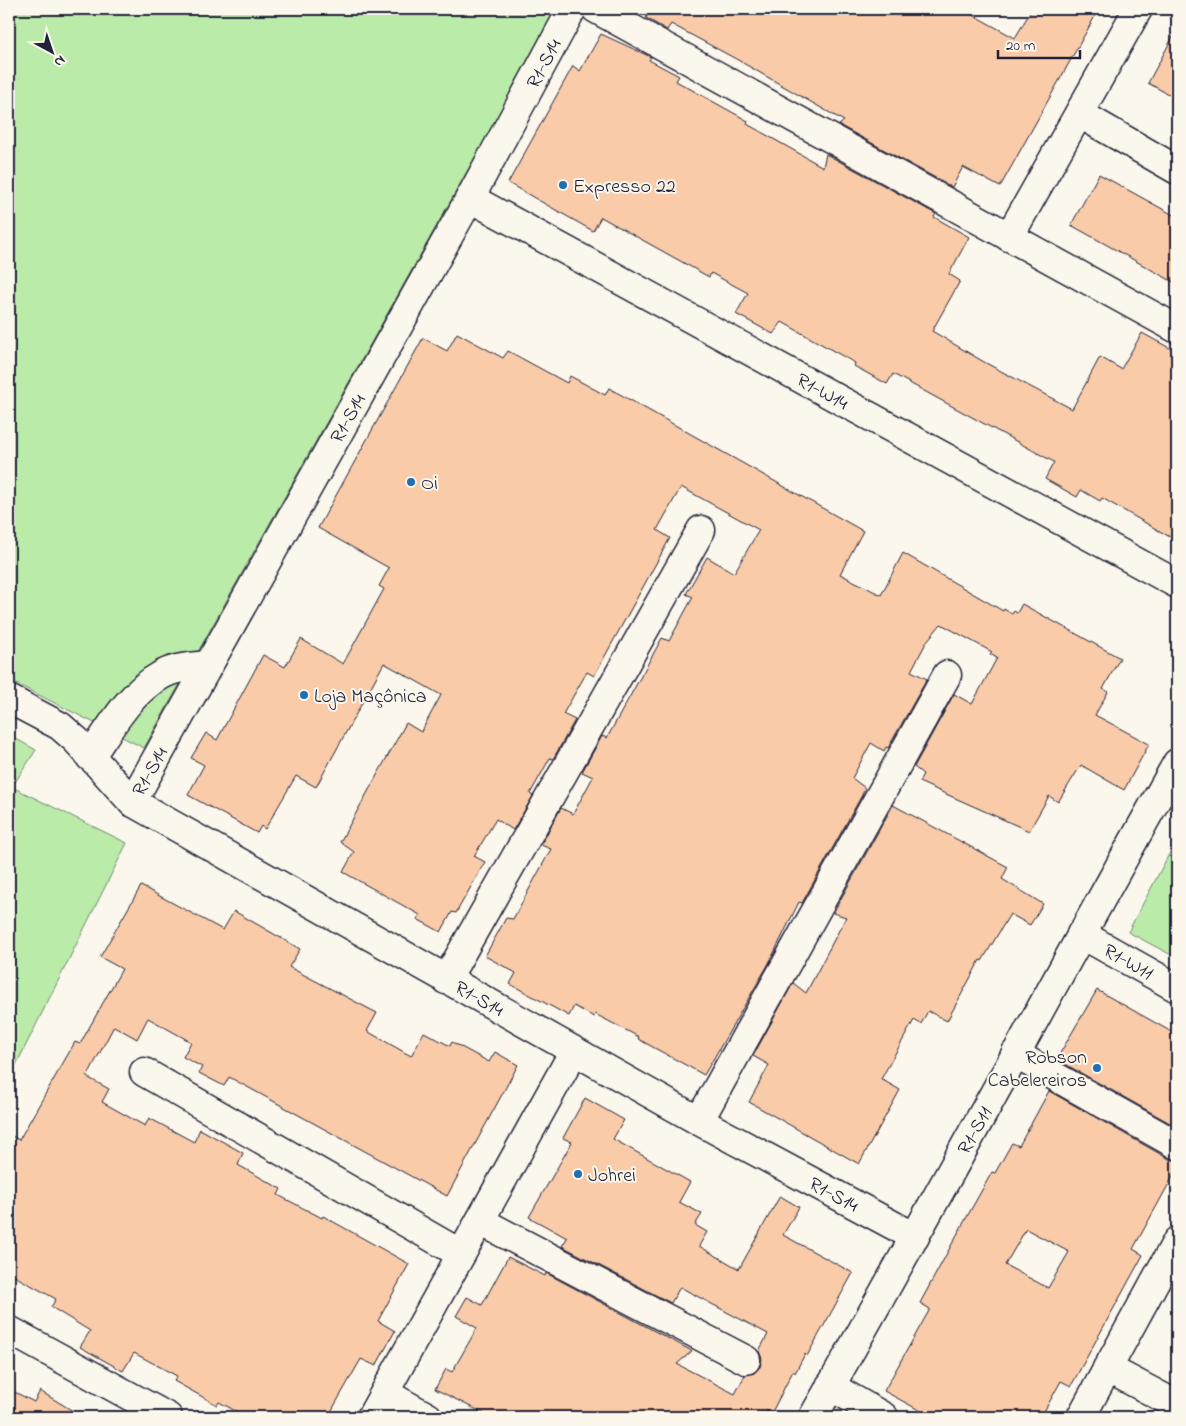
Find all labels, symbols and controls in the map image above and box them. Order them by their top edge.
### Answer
north arrow [28,28,78,78]
scale bar [998,28,1081,60]
street label: R1-S14 [520,34,570,94]
text: 20 m [1006,35,1036,57]
text: N [49,50,70,72]
place label: Expresso 22 [573,173,676,202]
marker: Expresso 22 [557,179,569,191]
street label: R1-W14 [791,367,853,419]
street label: R1-S14 [324,389,375,449]
place label: Oi [421,470,438,499]
marker: Oi [405,476,417,488]
place label: Loja Maçônica [314,683,427,712]
marker: Loja Maçônica [298,689,310,701]
street label: R1-S14 [126,742,177,802]
street label: R1-W11 [1097,937,1158,989]
street label: R1-S14 [449,974,509,1025]
place label: Robson Cabelereiros [988,1044,1087,1096]
marker: Robson Cabelereiros [1091,1062,1103,1074]
street label: R1-S11 [951,1102,1001,1160]
place label: Johrei [588,1162,636,1191]
marker: Johrei [572,1168,584,1180]
street label: R1-S14 [803,1171,863,1221]

